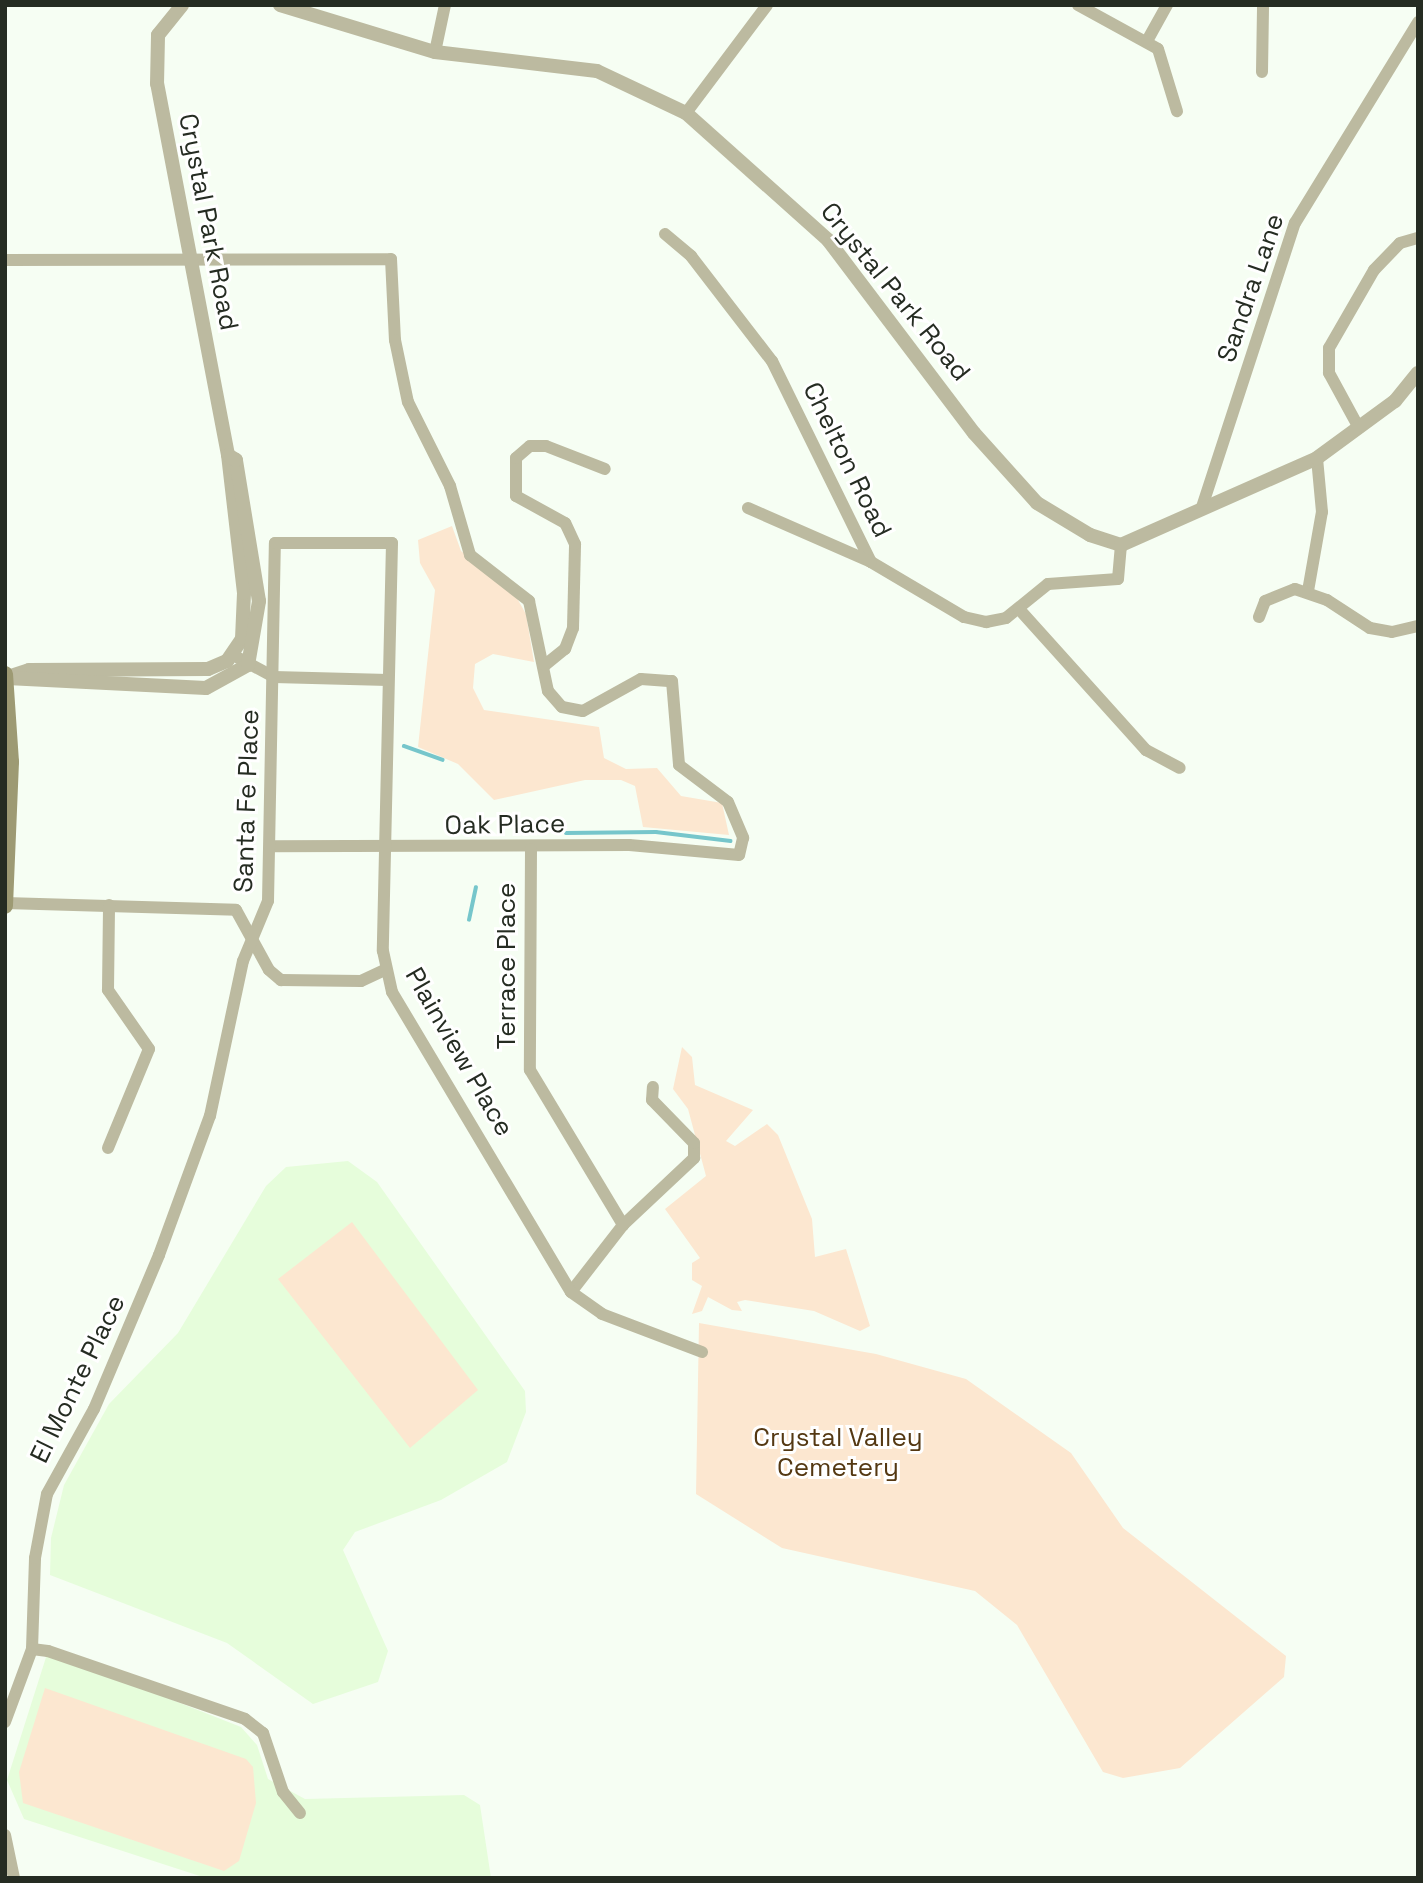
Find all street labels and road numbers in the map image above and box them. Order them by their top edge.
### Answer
street label: Crystal Park Road [172,111,244,333]
street label: Crystal Park Road [814,197,976,387]
street label: Sandra Lane [1211,210,1291,366]
street label: Chelton Road [796,377,898,543]
street label: Santa Fe Place [228,709,266,893]
street label: Oak Place [444,808,566,842]
street label: Terrace Place [491,883,523,1049]
street label: Plainview Place [398,962,520,1142]
street label: El Monte Place [24,1290,132,1468]

